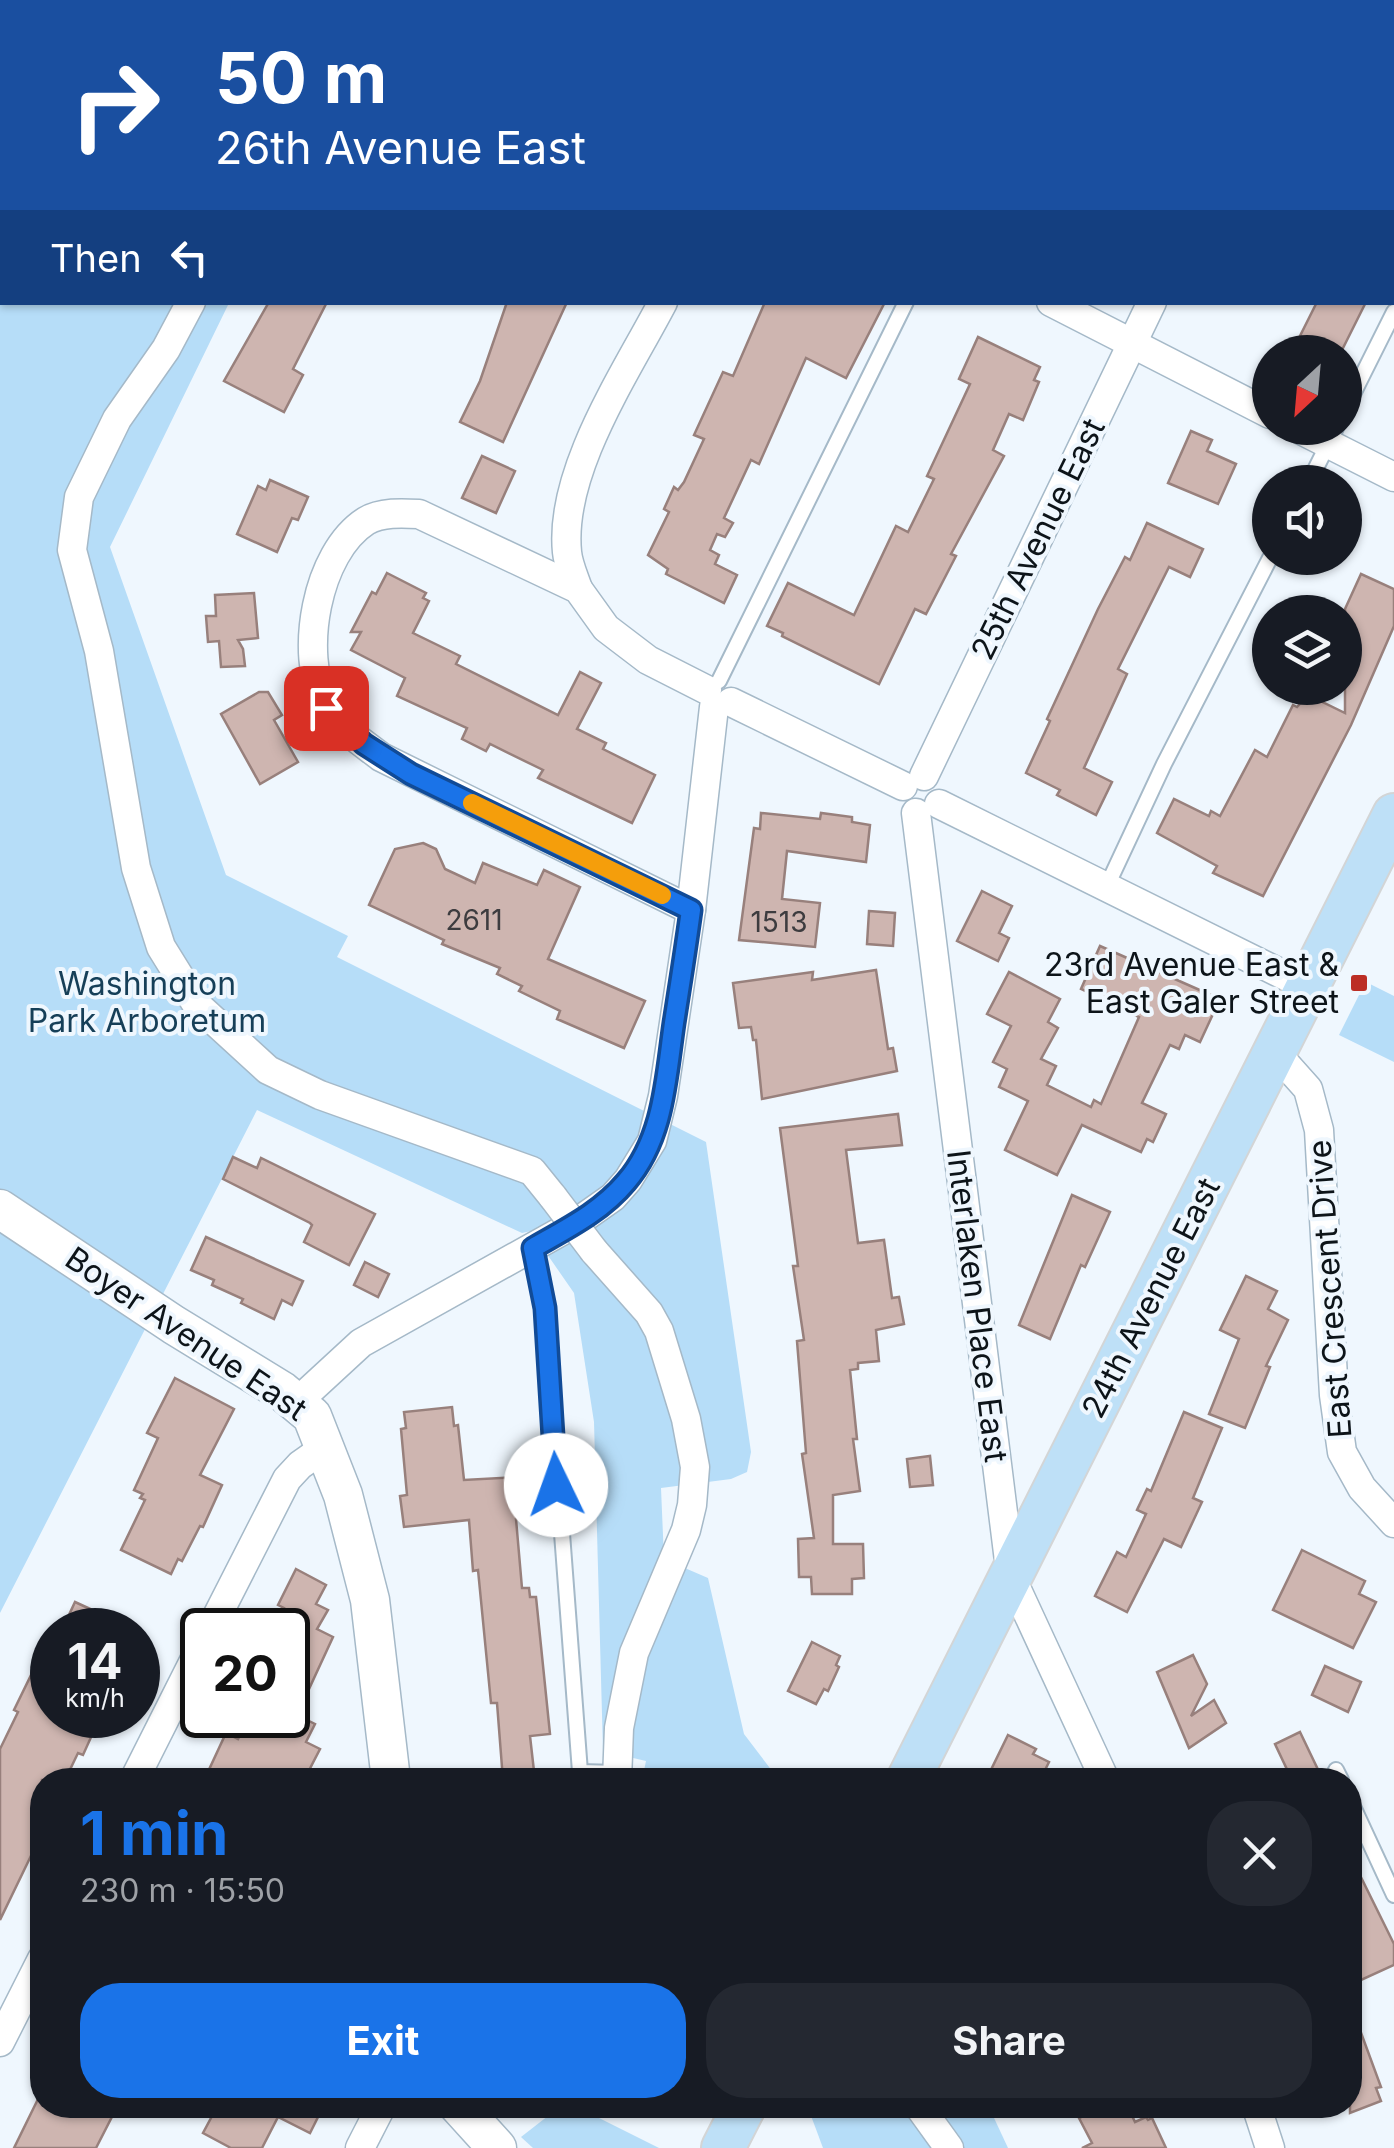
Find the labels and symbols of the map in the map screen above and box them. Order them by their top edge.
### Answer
north arrow [1252,335,1362,445]
street label: 25th Avenue East [962,412,1113,666]
pin [284,666,369,751]
house number: 2611 [445,903,503,937]
house number: 1513 [750,905,808,939]
place label: 23rd Avenue East & East Galer Street [1044,945,1339,1021]
park label: Washington Park Arboretum [28,964,266,1040]
marker: 23rd Avenue East & East Galer Street [1348,972,1370,994]
street label: East Crescent Drive [1300,1139,1359,1439]
street label: Interlaken Place East [939,1147,1016,1464]
street label: 24th Avenue East [1073,1171,1228,1424]
street label: Boyer Avenue East [58,1238,314,1429]
position arrow [504,1433,608,1537]
speed limit sign: 20 [180,1608,310,1738]

